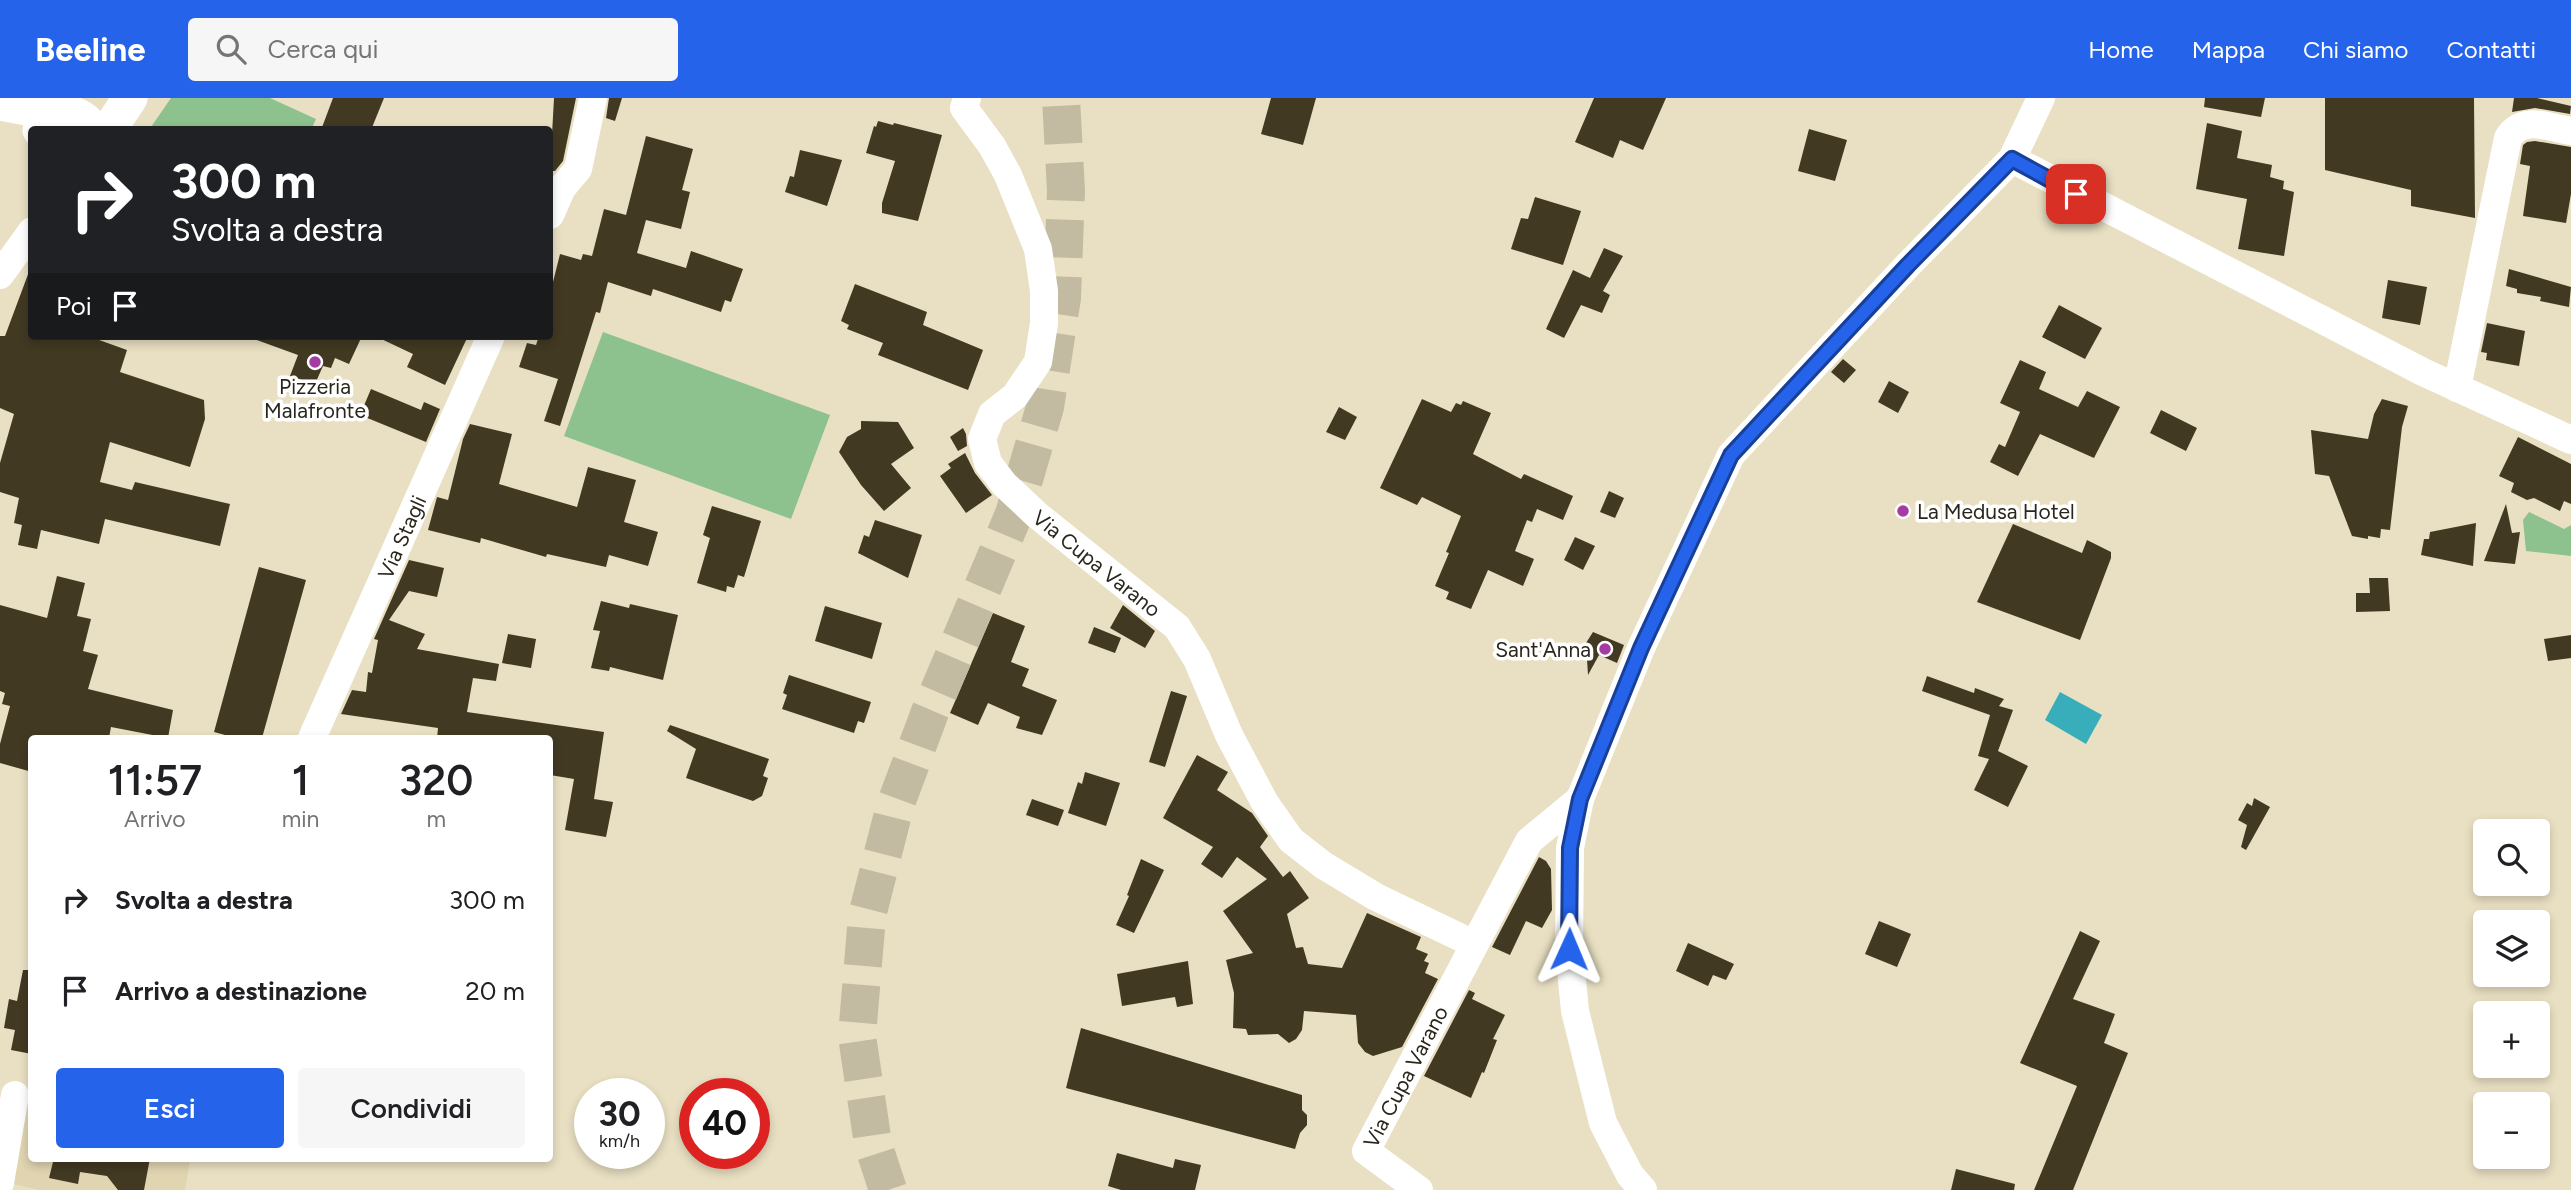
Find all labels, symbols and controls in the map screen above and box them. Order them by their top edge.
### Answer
search box [188,18,678,81]
text: Beeline [35,30,146,69]
icon: search [212,30,250,68]
text: Cerca qui [268,33,379,65]
text: Home [2088,35,2154,64]
text: Mappa [2192,35,2265,64]
text: Chi siamo [2303,35,2408,64]
text: Contatti [2446,35,2536,64]
text: 300 m [171,151,316,210]
icon: right [56,154,147,245]
pin [2046,164,2106,224]
icon: arrive [2057,175,2095,213]
text: Svolta a destra [171,211,383,249]
icon: arrive [106,287,144,325]
text: Poi [56,290,92,322]
marker: Pizzeria Malafronte [307,354,323,370]
place label: Pizzeria Malafronte [264,374,366,423]
street label: Via Stagli [372,491,431,583]
place label: La Medusa Hotel [1917,499,2075,524]
marker: La Medusa Hotel [1895,503,1911,519]
street label: Via Cupa Varano [1028,504,1166,622]
place label: Sant'Anna [1495,637,1591,662]
marker: Sant'Anna [1597,641,1613,657]
text: 11:57 [108,755,202,806]
text: 1 [292,755,309,806]
text: 320 [399,755,473,806]
text: Arrivo [124,805,186,833]
text: min [282,805,319,833]
text: m [426,805,446,833]
map controls [2473,819,2550,1169]
button: search [2473,819,2550,896]
icon: right [56,881,94,919]
text: Svolta a destra [115,884,293,916]
text: 300 m [449,884,525,916]
button: layers [2473,910,2550,987]
position arrow [1532,912,1606,986]
icon: arrive [56,972,94,1010]
text: Arrivo a destinazione [115,975,367,1007]
text: 20 m [465,975,525,1007]
street label: Via Cupa Varano [1358,1001,1453,1152]
button: + [2473,1001,2550,1078]
button: Esci [56,1068,284,1148]
button: Condividi [298,1068,525,1148]
speed limit sign: 40 [679,1078,770,1169]
button: − [2473,1092,2550,1169]
text: 30 [598,1093,641,1135]
text: km/h [599,1130,640,1152]

